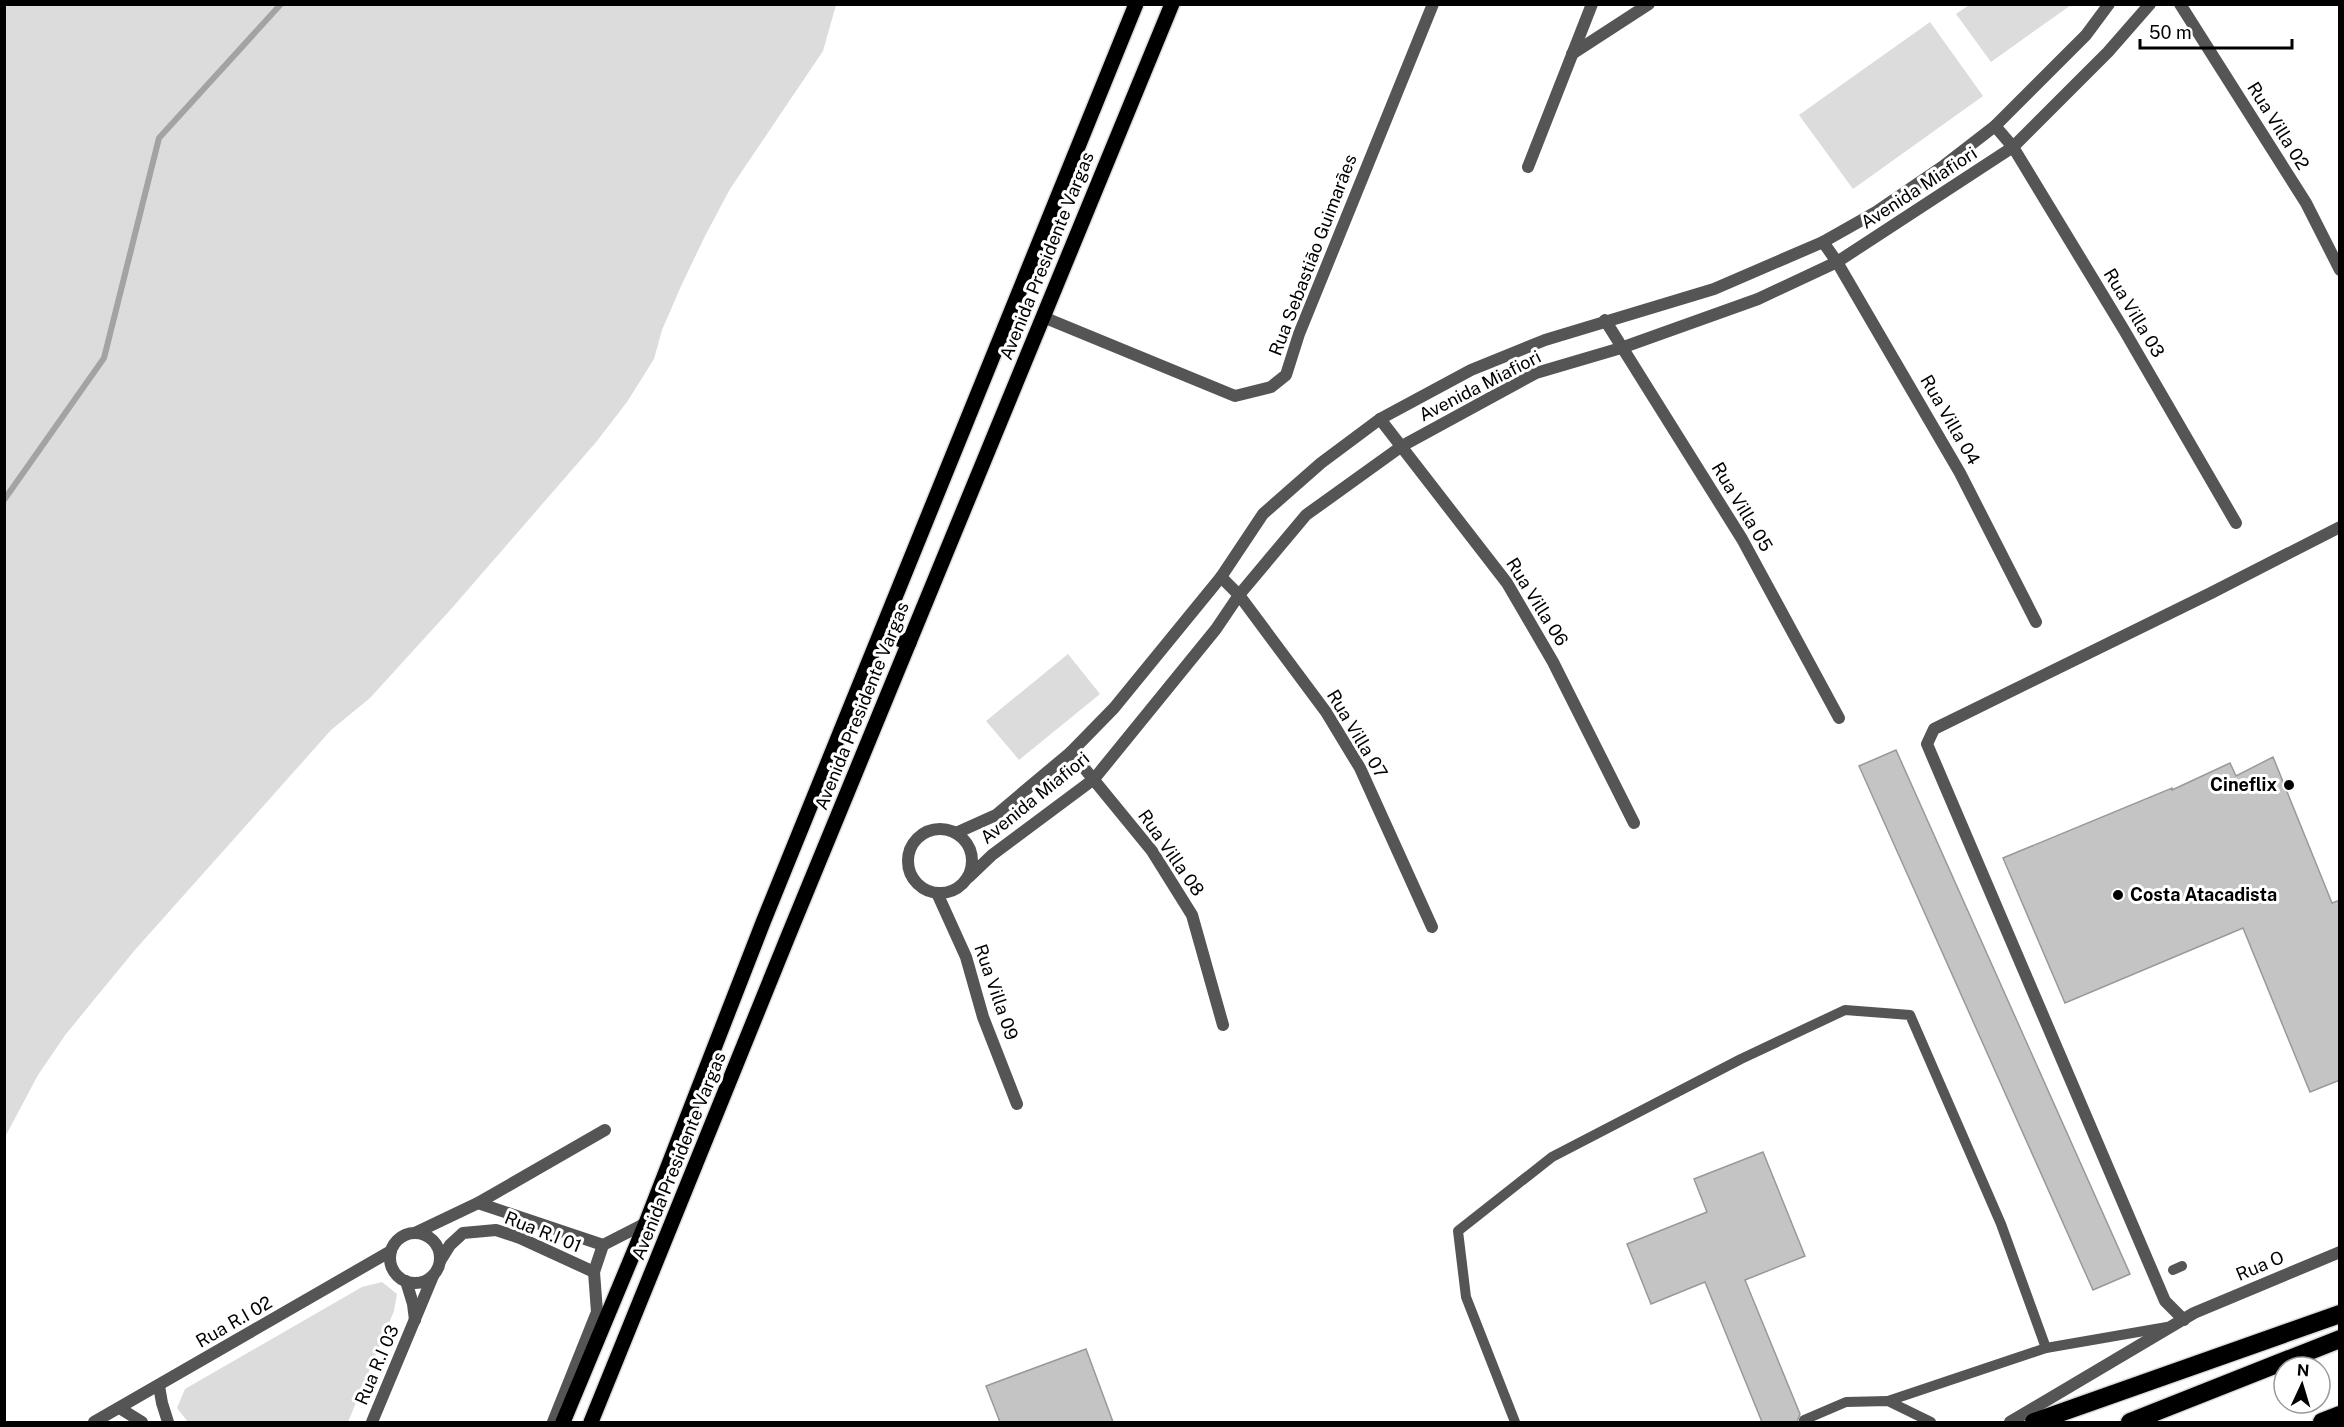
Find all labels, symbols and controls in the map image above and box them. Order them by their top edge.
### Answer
scale bar [2140,12,2292,50]
text: 50 m [2149,22,2192,43]
street label: Rua Villa 02 [2243,78,2314,174]
street label: Avenida Miafiori [1857,142,1981,233]
street label: Avenida Presidente Vargas [995,149,1098,363]
street label: Rua Sebastião Guimarães [1264,151,1361,358]
street label: Rua Villa 03 [2100,264,2169,361]
street label: Avenida Miafiori [1415,346,1544,425]
street label: Rua Villa 04 [1916,371,1985,468]
street label: Rua Villa 05 [1708,458,1777,555]
street label: Rua Villa 06 [1502,554,1573,650]
street label: Avenida Presidente Vargas [810,599,913,813]
street label: Rua Villa 07 [1323,686,1392,782]
street label: Avenida Miafiori [976,747,1093,848]
place label: Cineflix [2210,774,2277,795]
marker: Cineflix [2282,778,2296,792]
street label: Rua Villa 08 [1134,806,1209,900]
place label: Costa Atacadista [2130,884,2277,905]
marker: Costa Atacadista [2111,888,2125,902]
street label: Rua Villa 09 [970,941,1023,1043]
street label: Avenida Presidente Vargas [627,1049,730,1263]
street label: Rua R.I 01 [502,1207,585,1256]
street label: Rua O [2233,1246,2287,1285]
street label: Rua R.I 02 [192,1291,275,1352]
street label: Rua R.I 03 [350,1322,403,1408]
north arrow [2272,1355,2332,1415]
text: N [2296,1361,2310,1380]

